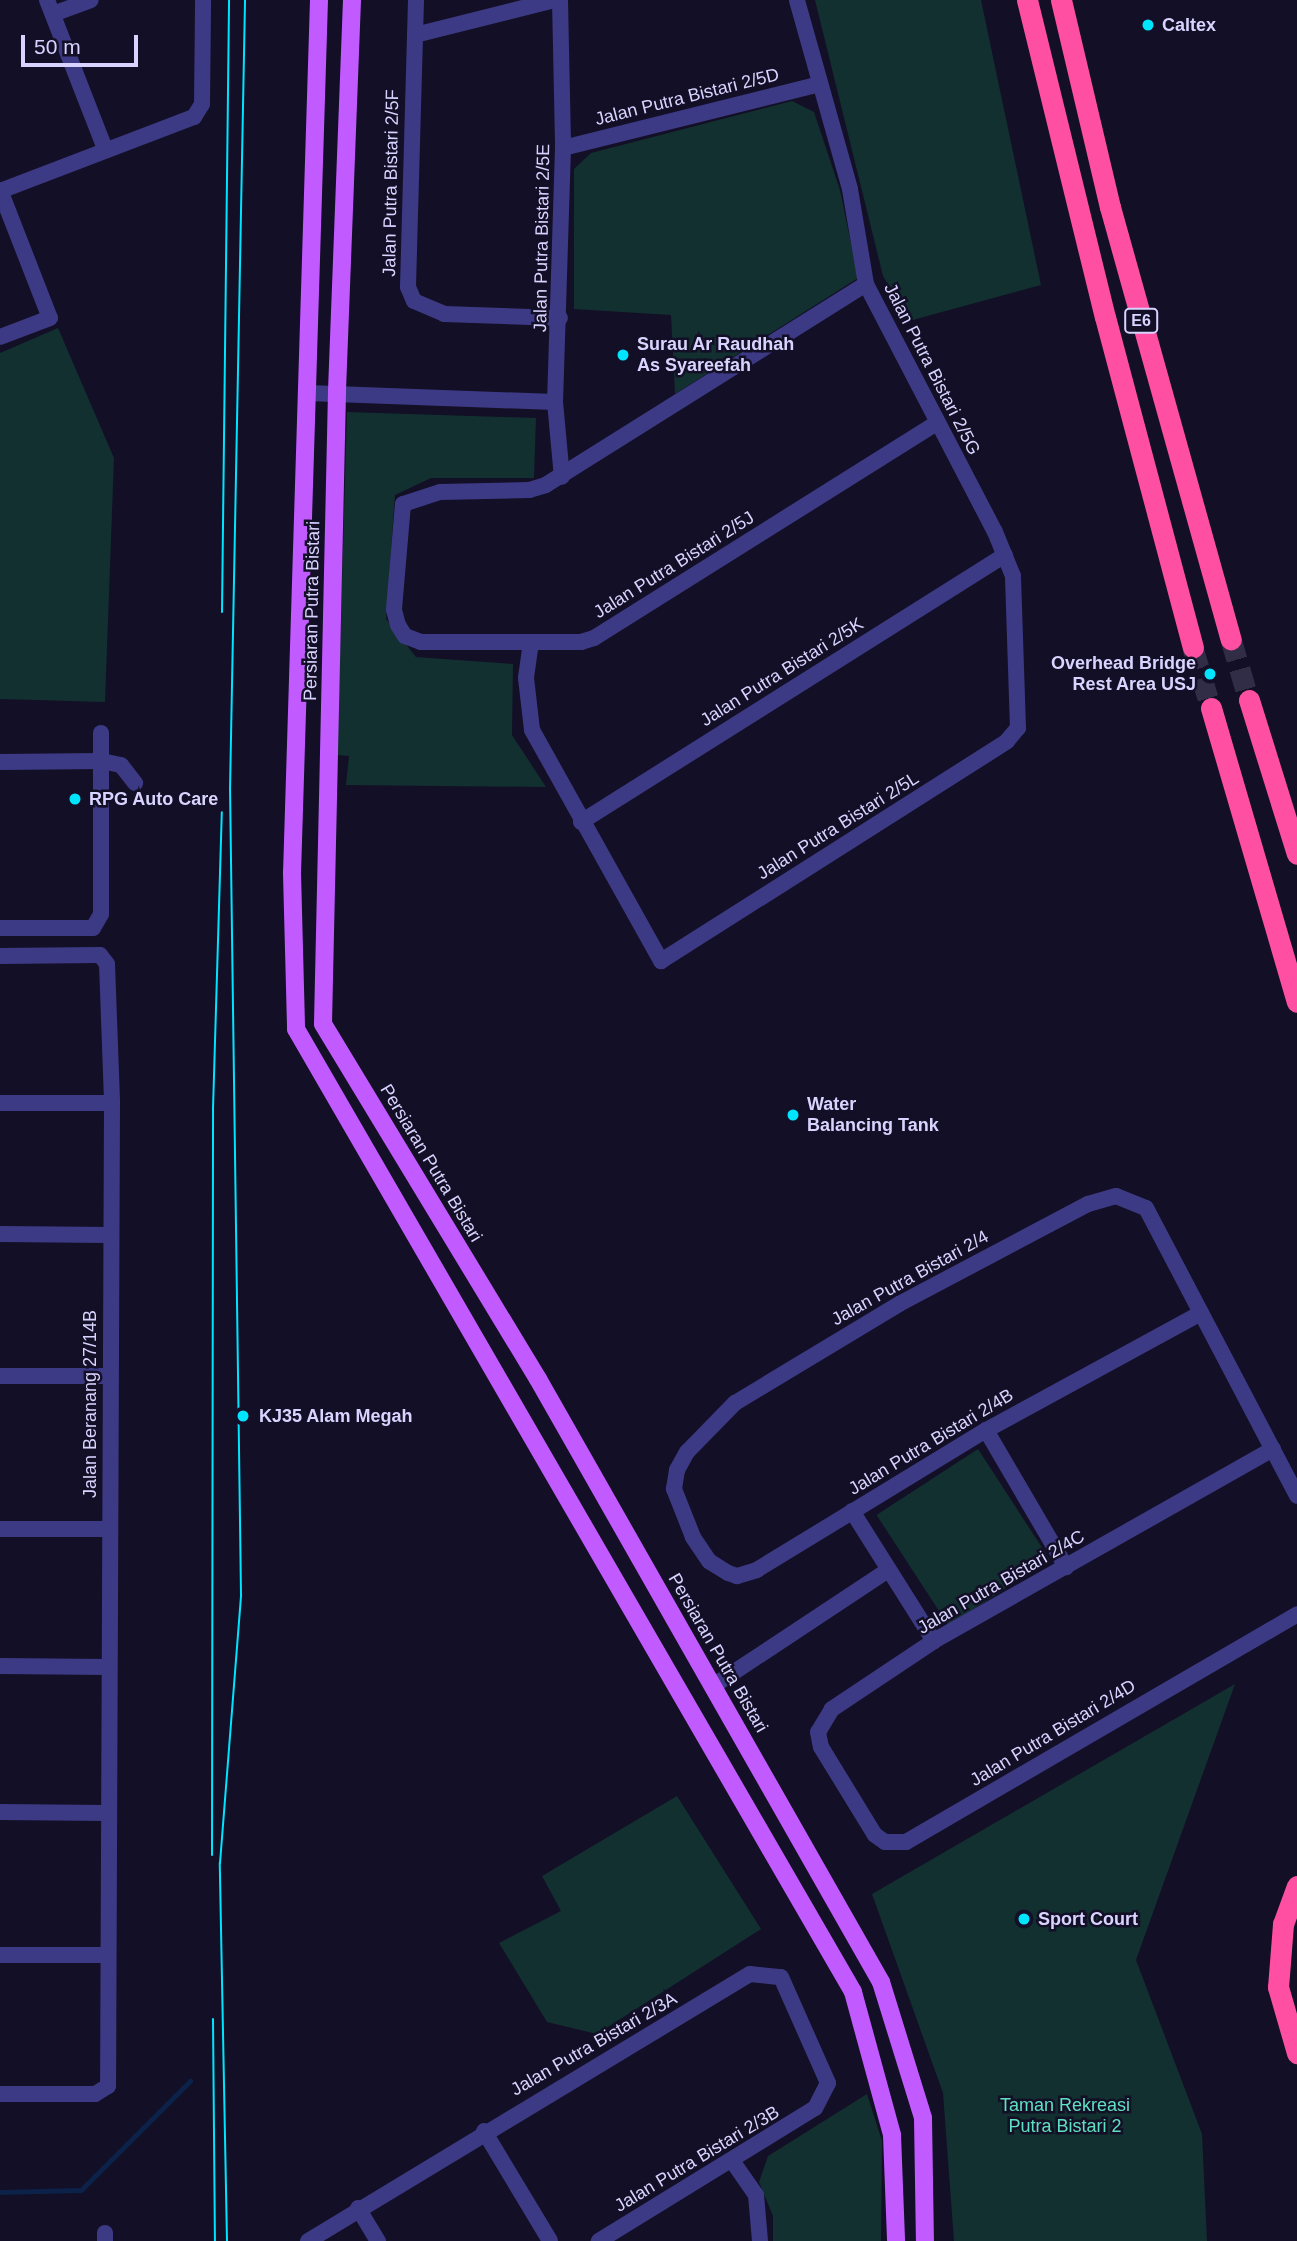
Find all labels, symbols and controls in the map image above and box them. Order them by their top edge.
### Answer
place label: Caltex [1162,14,1216,36]
marker: Caltex [1140,17,1156,33]
scale bar [24,21,142,65]
text: 50 m [34,35,81,58]
street label: Jalan Putra Bistari 2/5D [593,64,781,130]
street label: Jalan Putra Bistari 2/5F [379,89,403,277]
street label: Jalan Putra Bistari 2/5E [530,144,554,332]
street label: Jalan Putra Bistari 2/5G [879,279,985,459]
road number: E6 [1124,308,1158,334]
place label: Surau Ar Raudhah As Syareefah [637,334,795,376]
marker: Surau Ar Raudhah As Syareefah [615,347,631,363]
street label: Jalan Putra Bistari 2/5J [590,507,758,623]
street label: Persiaran Putra Bistari [300,521,324,701]
street label: Jalan Putra Bistari 2/5K [697,613,867,731]
place label: Overhead Bridge Rest Area USJ [1051,653,1196,696]
marker: Overhead Bridge Rest Area USJ [1202,666,1218,682]
street label: Jalan Putra Bistari 2/5L [753,768,923,884]
place label: RPG Auto Care [89,788,219,810]
marker: RPG Auto Care [67,791,83,807]
street label: Persiaran Putra Bistari [375,1080,487,1246]
place label: Water Balancing Tank [807,1094,939,1136]
marker: Water Balancing Tank [785,1107,801,1123]
street label: Jalan Putra Bistari 2/4 [828,1226,992,1330]
street label: Jalan Beranang 27/14B [79,1310,101,1498]
street label: Jalan Putra Bistari 2/4B [845,1384,1017,1500]
place label: KJ35 Alam Megah [259,1405,413,1427]
marker: KJ35 Alam Megah [233,1406,253,1426]
street label: Jalan Putra Bistari 2/4C [914,1525,1088,1639]
street label: Persiaran Putra Bistari [664,1570,772,1736]
street label: Jalan Putra Bistari 2/4D [966,1675,1140,1791]
place label: Sport Court [1038,1908,1138,1930]
marker: Sport Court [1016,1911,1032,1927]
street label: Jalan Putra Bistari 2/3A [507,1988,681,2100]
park label: Taman Rekreasi Putra Bistari 2 [1000,2095,1130,2138]
street label: Jalan Putra Bistari 2/3B [611,2101,783,2217]

